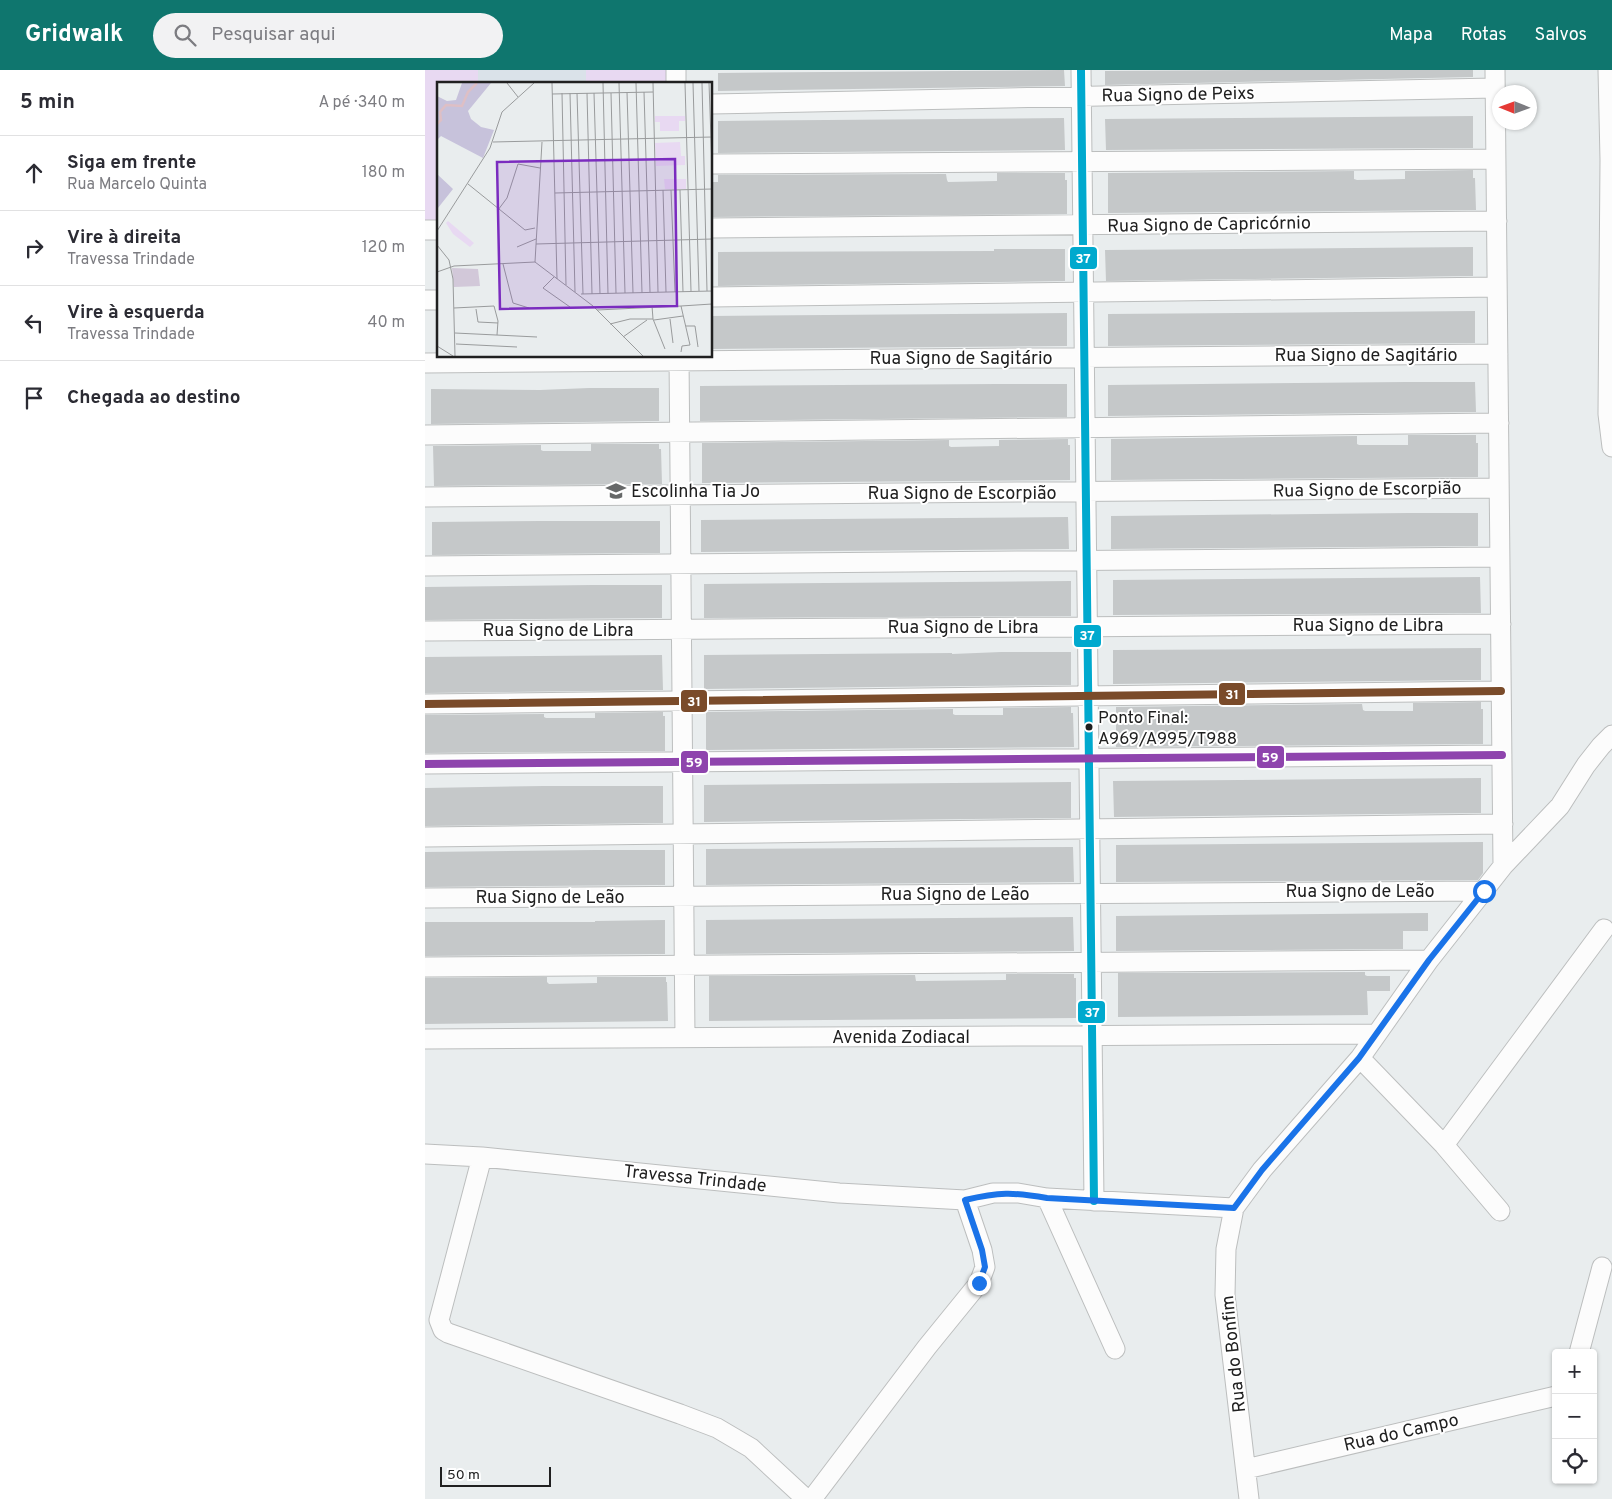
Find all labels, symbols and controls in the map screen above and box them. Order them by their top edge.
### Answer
search box [153,13,503,58]
text: Gridwalk [25,20,123,50]
icon: search [171,21,199,49]
text: Pesquisar aqui [211,23,336,47]
text: Mapa [1389,24,1433,47]
text: Rotas [1461,24,1507,47]
text: Salvos [1535,24,1587,47]
inset map [437,82,713,358]
street label: Rua Signo de Peixs [1101,83,1255,108]
north arrow [1492,85,1537,130]
text: 5 min [20,89,75,116]
text: A pé · 340 m [318,93,405,113]
text: Siga em frente [67,151,196,175]
icon: ahead [20,159,48,187]
text: 180 m [362,163,405,183]
text: Rua Marcelo Quinta [67,175,207,195]
street label: Rua Signo de Capricórnio [1107,212,1311,239]
text: Vire à direita [67,226,181,250]
icon: right [20,234,48,262]
text: 120 m [362,238,405,258]
line badge: 37 [1069,246,1098,270]
text: Travessa Trindade [67,250,195,270]
text: 37 [1075,251,1091,268]
text: Vire à esquerda [67,301,205,325]
icon: left [20,309,48,337]
text: 40 m [367,313,405,333]
text: Travessa Trindade [67,325,195,345]
street label: Rua Signo de Sagitário [1274,345,1458,368]
street label: Rua Signo de Sagitário [869,348,1053,371]
icon: arrive [20,384,48,412]
text: Chegada ao destino [67,386,241,410]
street label: Rua Signo de Escorpião [1272,477,1462,504]
school or university icon: Escolinha Tia Jo [605,480,627,502]
place label: Escolinha Tia Jo [631,481,760,504]
street label: Rua Signo de Escorpião [868,483,1056,506]
street label: Rua Signo de Libra [1293,615,1443,638]
street label: Rua Signo de Libra [888,617,1038,640]
street label: Rua Signo de Libra [483,620,633,643]
line badge: 37 [1073,624,1102,648]
text: 37 [1079,628,1095,645]
line badge: 31 [1218,682,1246,706]
text: 31 [1225,687,1239,704]
line badge: 31 [680,689,708,713]
text: 31 [687,694,701,711]
place label: Ponto Final: A969/A995/T988 [1098,708,1237,751]
marker: Ponto Final: A969/A995/T988 [1084,722,1094,732]
line badge: 59 [1256,745,1285,769]
line badge: 59 [680,750,709,774]
text: 59 [1261,750,1279,767]
text: 59 [685,755,703,772]
route start [1473,880,1496,903]
street label: Rua Signo de Leão [1285,881,1435,904]
street label: Rua Signo de Leão [880,884,1030,907]
street label: Rua Signo de Leão [475,887,625,910]
line badge: 37 [1077,1000,1106,1024]
text: 37 [1084,1005,1100,1022]
street label: Avenida Zodiacal [832,1027,970,1050]
street label: Travessa Trindade [622,1161,768,1198]
route end [968,1272,991,1295]
street label: Rua do Bonfim [1217,1294,1252,1414]
map controls [1552,1349,1597,1484]
button: + [1552,1349,1597,1394]
button: − [1552,1394,1597,1439]
street label: Rua do Campo [1342,1409,1461,1458]
button: locate [1552,1439,1597,1484]
scale bar [440,1464,551,1487]
text: 50 m [447,1467,480,1484]

